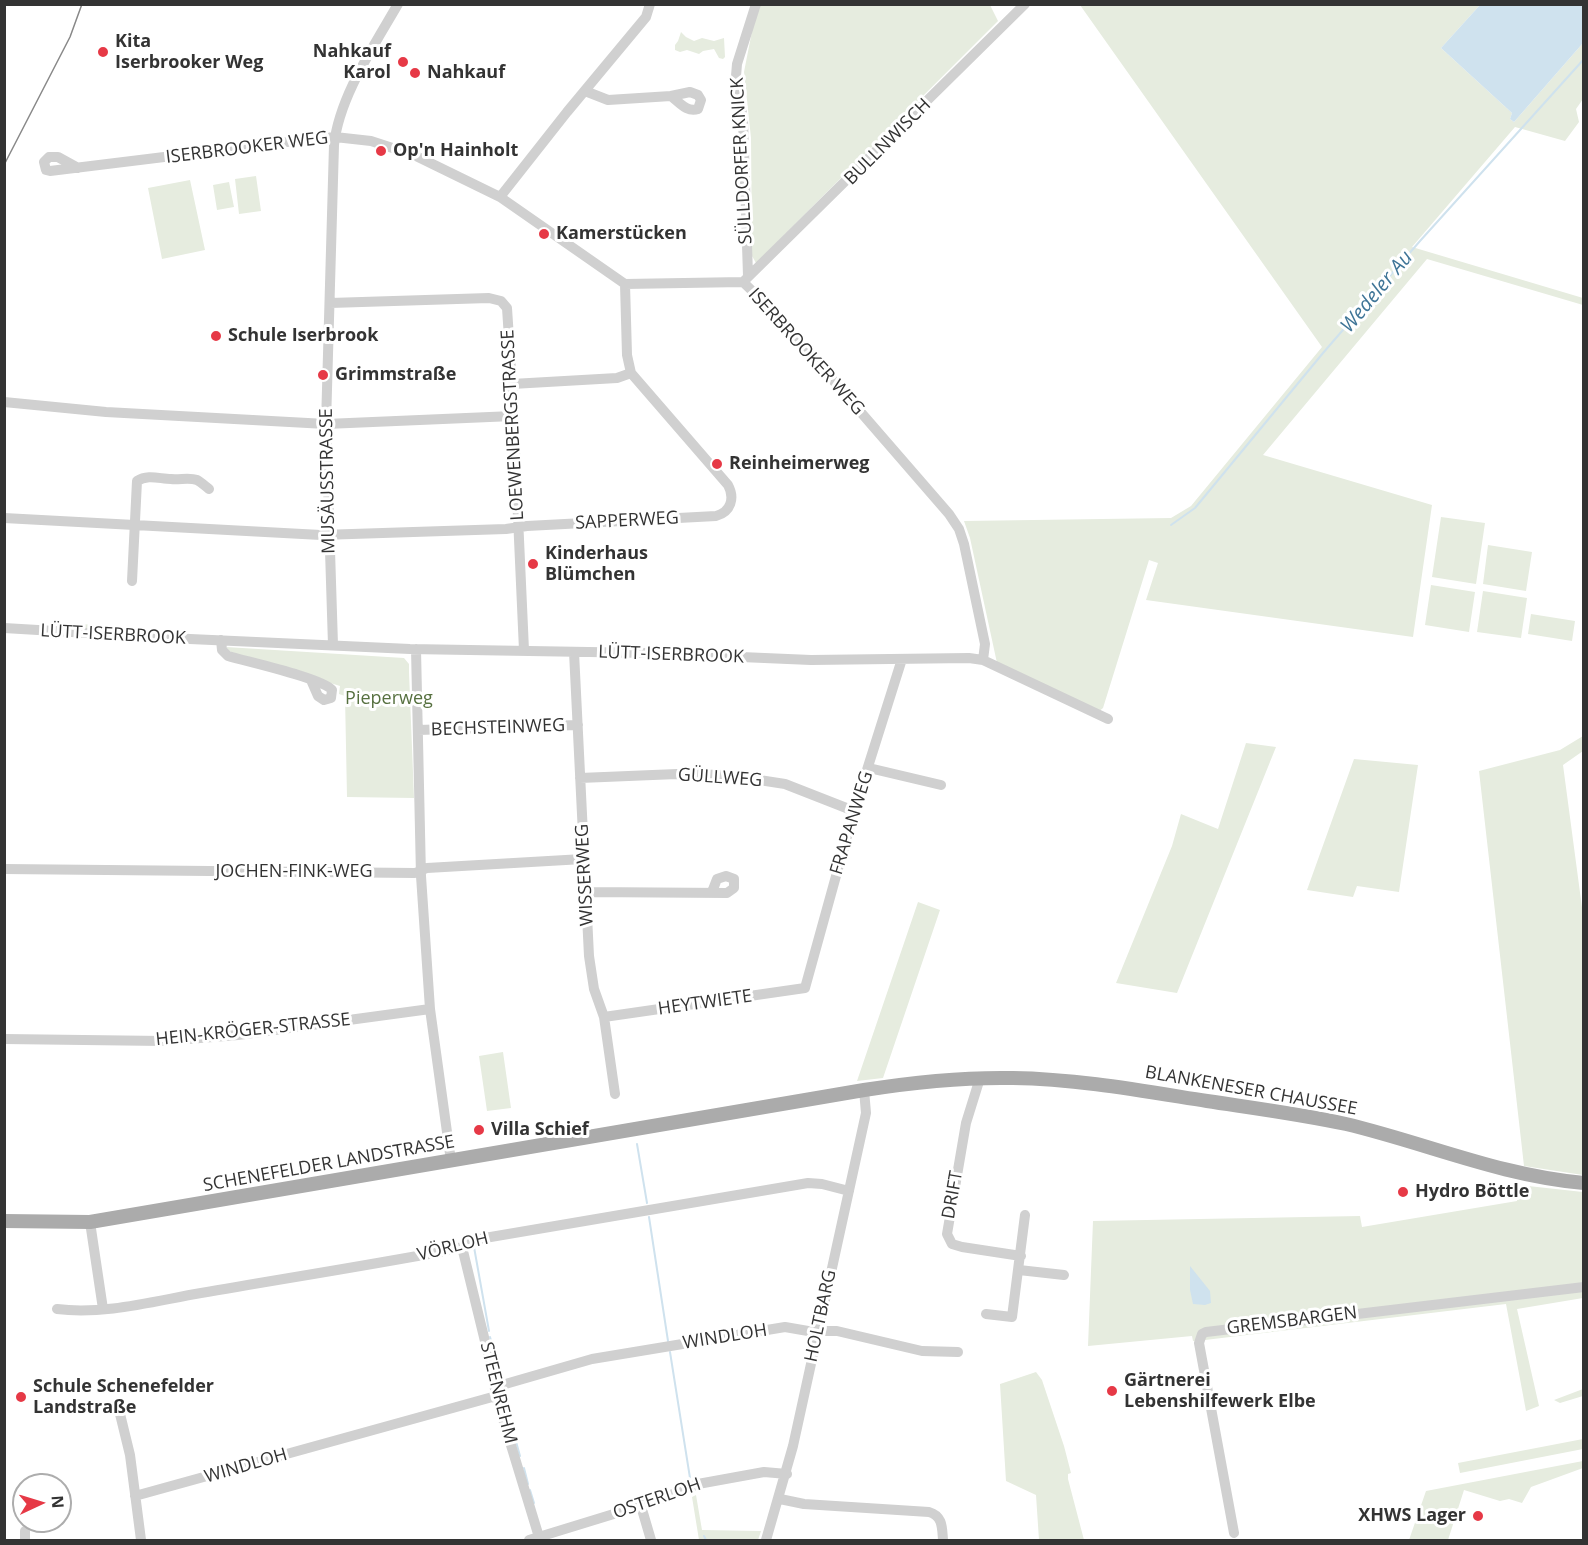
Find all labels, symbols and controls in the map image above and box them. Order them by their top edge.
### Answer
place label: Kita Iserbrooker Weg [115,31,263,74]
place label: Nahkauf Karol [313,41,391,84]
marker: Kita Iserbrooker Weg [96,45,110,59]
marker: Nahkauf Karol [396,55,410,69]
place label: Nahkauf [427,62,505,84]
marker: Nahkauf [408,66,422,80]
street label: SÜLLDORFER KNICK [727,77,757,245]
street label: BULLNWISCH [840,94,936,190]
street label: ISERBROOKER WEG [165,127,329,169]
place label: Op'n Hainholt [393,140,518,162]
marker: Op'n Hainholt [374,144,388,158]
place label: Kamerstücken [556,223,687,245]
marker: Kamerstücken [537,227,551,241]
water label: Wedeler Au [1336,246,1418,338]
street label: ISERBROOKER WEG [743,284,869,420]
place label: Schule Iserbrook [228,325,378,347]
marker: Schule Iserbrook [209,329,223,343]
street label: LOEWENBERGSTRASSE [497,329,529,521]
place label: Grimmstraße [335,364,456,386]
marker: Grimmstraße [316,368,330,382]
street label: MUSÄUSSTRASSE [316,408,340,554]
place label: Reinheimerweg [729,453,869,475]
marker: Reinheimerweg [710,457,724,471]
street label: SAPPERWEG [575,508,679,534]
place label: Kinderhaus Blümchen [545,543,648,586]
marker: Kinderhaus Blümchen [526,557,540,571]
street label: LÜTT-ISERBROOK [40,620,186,650]
street label: LÜTT-ISERBROOK [598,642,744,668]
park label: Pieperweg [345,688,433,710]
street label: BECHSTEINWEG [431,715,565,741]
street label: GÜLLWEG [677,764,763,792]
street label: FRAPANWEG [826,769,878,877]
street label: WISSERWEG [572,823,598,927]
street label: JOCHEN-FINK-WEG [215,861,373,883]
street label: HEYTWIETE [657,986,753,1020]
street label: HEIN-KRÖGER-STRASSE [155,1009,351,1051]
street label: BLANKENESER CHAUSSEE [1143,1062,1359,1120]
place label: Villa Schief [491,1119,589,1141]
marker: Villa Schief [472,1123,486,1137]
street label: SCHENEFELDER LANDSTRASSE [202,1131,456,1197]
street label: DRIFT [938,1169,968,1221]
place label: Hydro Böttle [1415,1181,1529,1203]
marker: Hydro Böttle [1396,1185,1410,1199]
street label: VÖRLOH [415,1228,491,1266]
street label: HOLTBARG [801,1268,841,1364]
street label: GREMSBARGEN [1226,1302,1358,1340]
street label: WINDLOH [681,1320,769,1354]
street label: STEENREHM [475,1340,521,1446]
place label: Gärtnerei Lebenshilfewerk Elbe [1124,1370,1316,1412]
place label: Schule Schenefelder Landstraße [33,1376,214,1418]
marker: Gärtnerei Lebenshilfewerk Elbe [1105,1384,1119,1398]
marker: Schule Schenefelder Landstraße [14,1390,28,1404]
street label: WINDLOH [202,1444,290,1488]
north arrow [12,1473,72,1533]
street label: OSTERLOH [610,1474,704,1524]
text: N [47,1495,69,1509]
place label: XHWS Lager [1358,1505,1466,1527]
marker: XHWS Lager [1471,1509,1485,1523]

